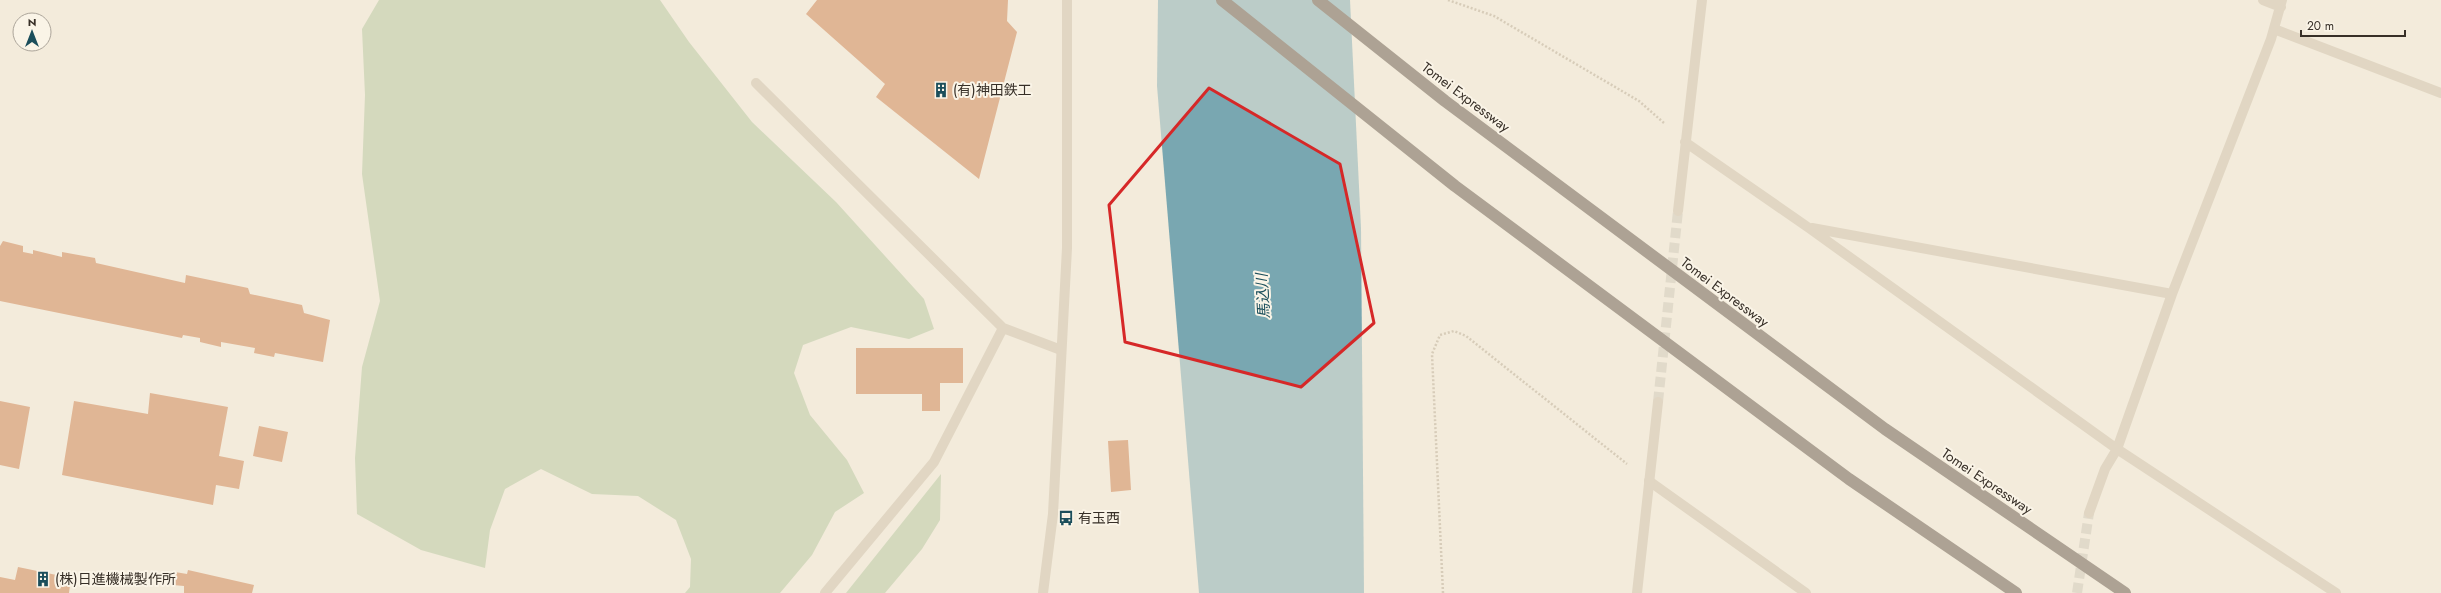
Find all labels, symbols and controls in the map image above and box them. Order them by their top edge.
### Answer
north arrow [12,12,52,52]
scale bar [2301,12,2405,38]
text: N [28,14,36,30]
text: 20 m [2307,17,2334,35]
street label: Tomei Expressway [1418,57,1515,137]
place label: (有)神田鉄工 [953,80,1032,100]
building icon: (有)神田鉄工 [932,81,950,99]
street label: Tomei Expressway [1677,252,1774,332]
water label: 馬込川 [1251,271,1275,319]
street label: Tomei Expressway [1938,443,2037,519]
place label: 有玉西 [1078,508,1120,528]
bus stop icon: 有玉西 [1057,509,1075,527]
place label: (株)日進機械製作所 [55,569,176,589]
building icon: (株)日進機械製作所 [34,570,52,588]

